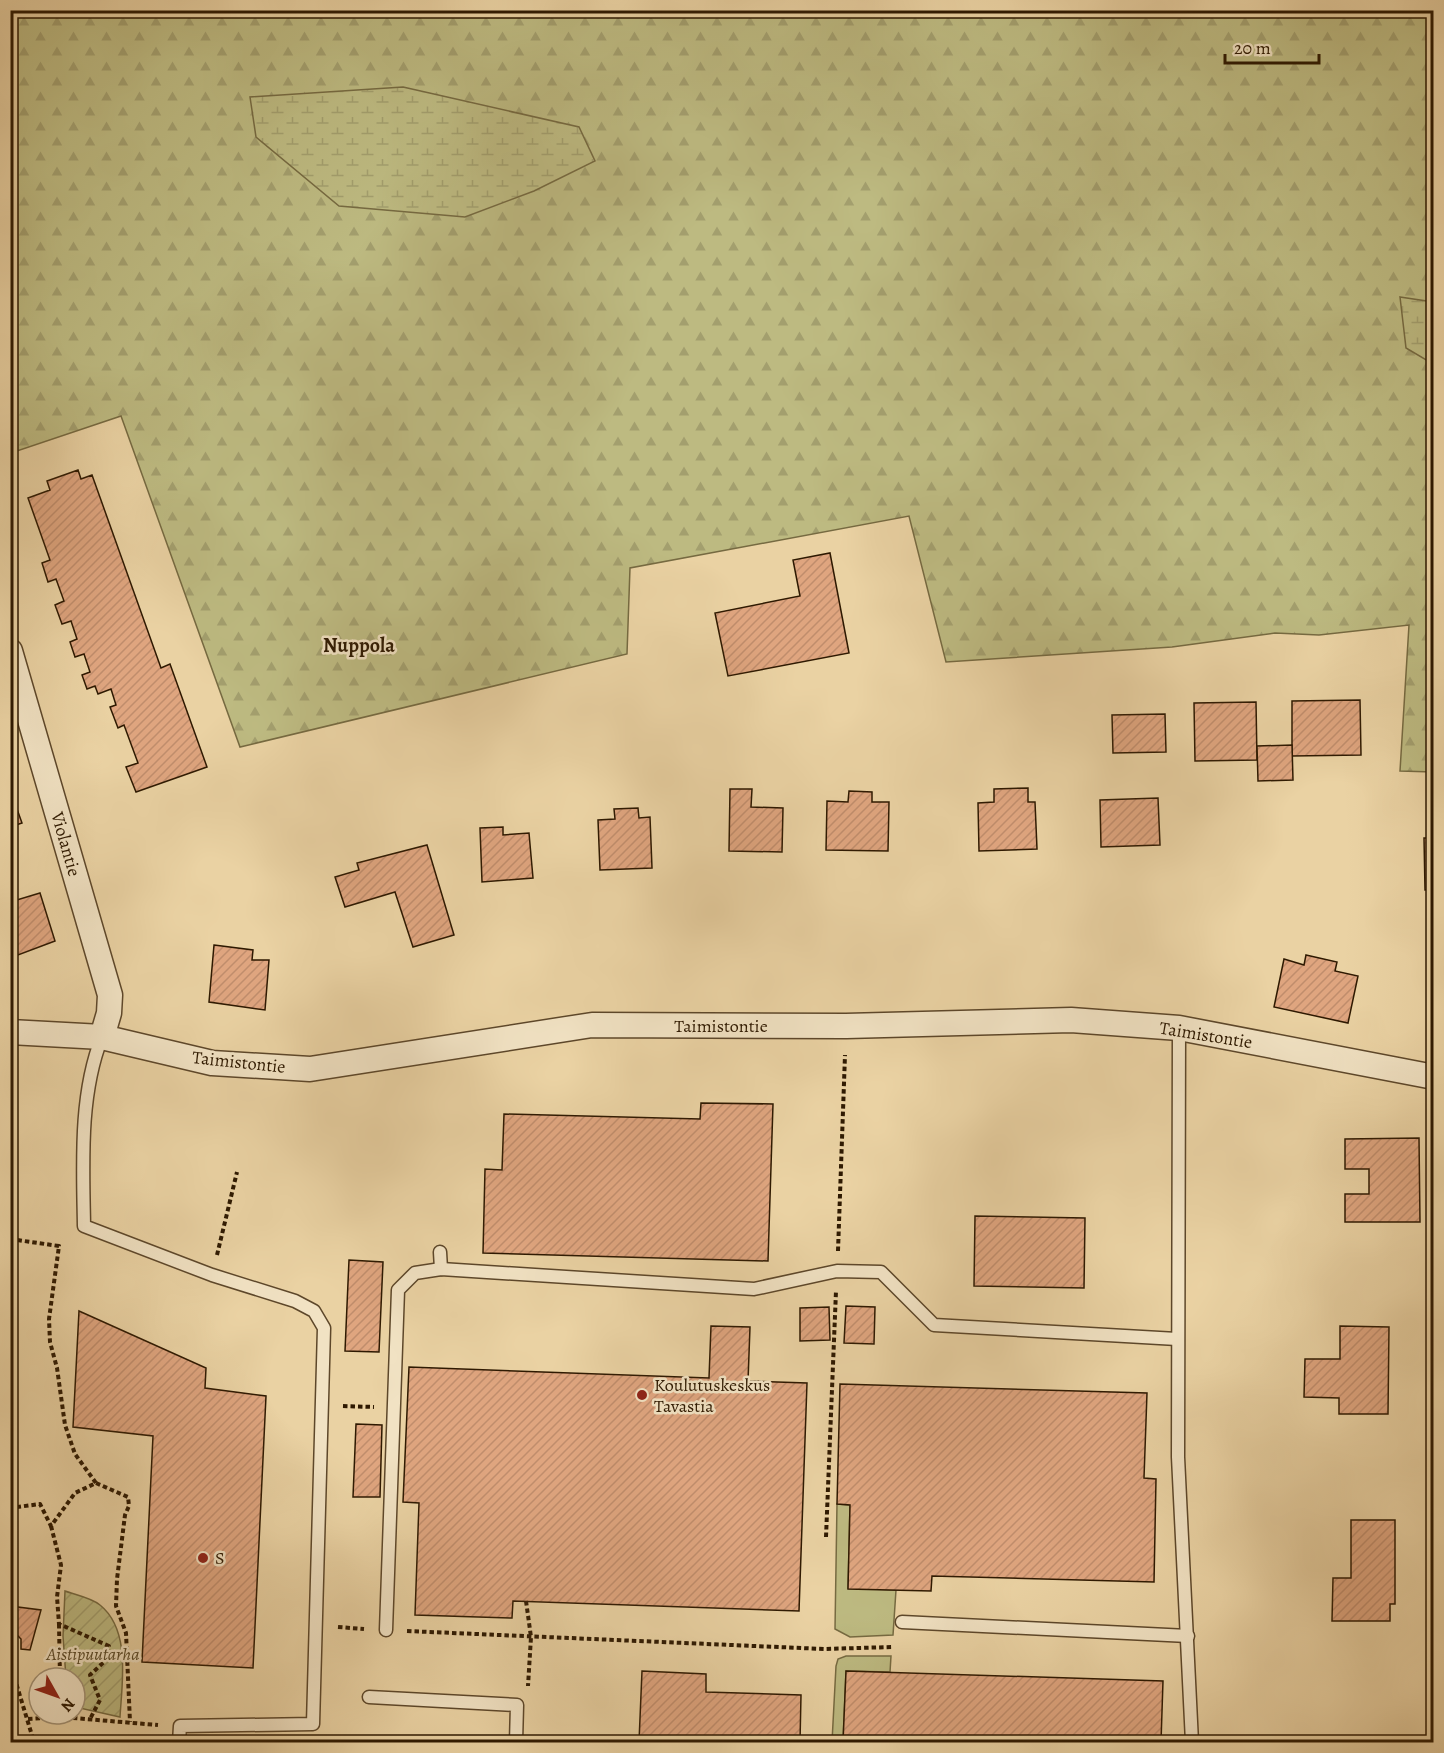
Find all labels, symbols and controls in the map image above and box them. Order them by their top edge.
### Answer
scale bar [1225,27,1320,65]
text: 20 m [1234,36,1271,60]
district label: Nuppola [323,632,395,659]
street label: Violantie [45,808,87,879]
street label: Taimistontie [674,1014,768,1038]
street label: Taimistontie [1158,1016,1254,1054]
street label: Taimistontie [191,1045,287,1079]
place label: Koulutuskeskus Tavastia [654,1373,770,1418]
marker: Koulutuskeskus Tavastia [635,1388,649,1402]
place label: S [215,1546,225,1570]
marker: S [196,1551,210,1565]
park label: Aistipuutarha [46,1642,139,1666]
north arrow [27,1666,87,1726]
text: N [55,1693,80,1717]

